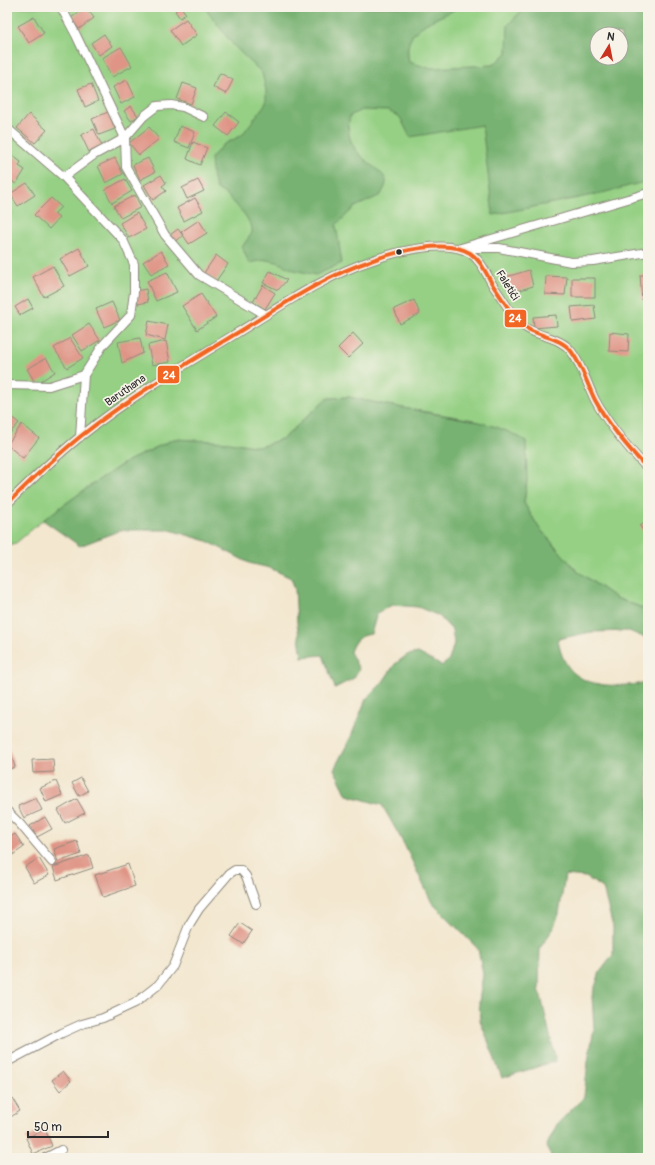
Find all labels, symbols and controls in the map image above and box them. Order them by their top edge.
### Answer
north arrow [589,26,629,66]
text: N [606,30,616,44]
unlabelled marker [394,247,404,257]
street label: Faletići [493,268,522,303]
line badge: 24 [504,309,527,328]
text: 24 [509,312,522,325]
line badge: 24 [157,365,180,384]
text: 24 [163,369,176,382]
street label: Baruthana [103,372,148,409]
scale bar [28,1113,108,1139]
text: 50 m [34,1120,62,1135]

